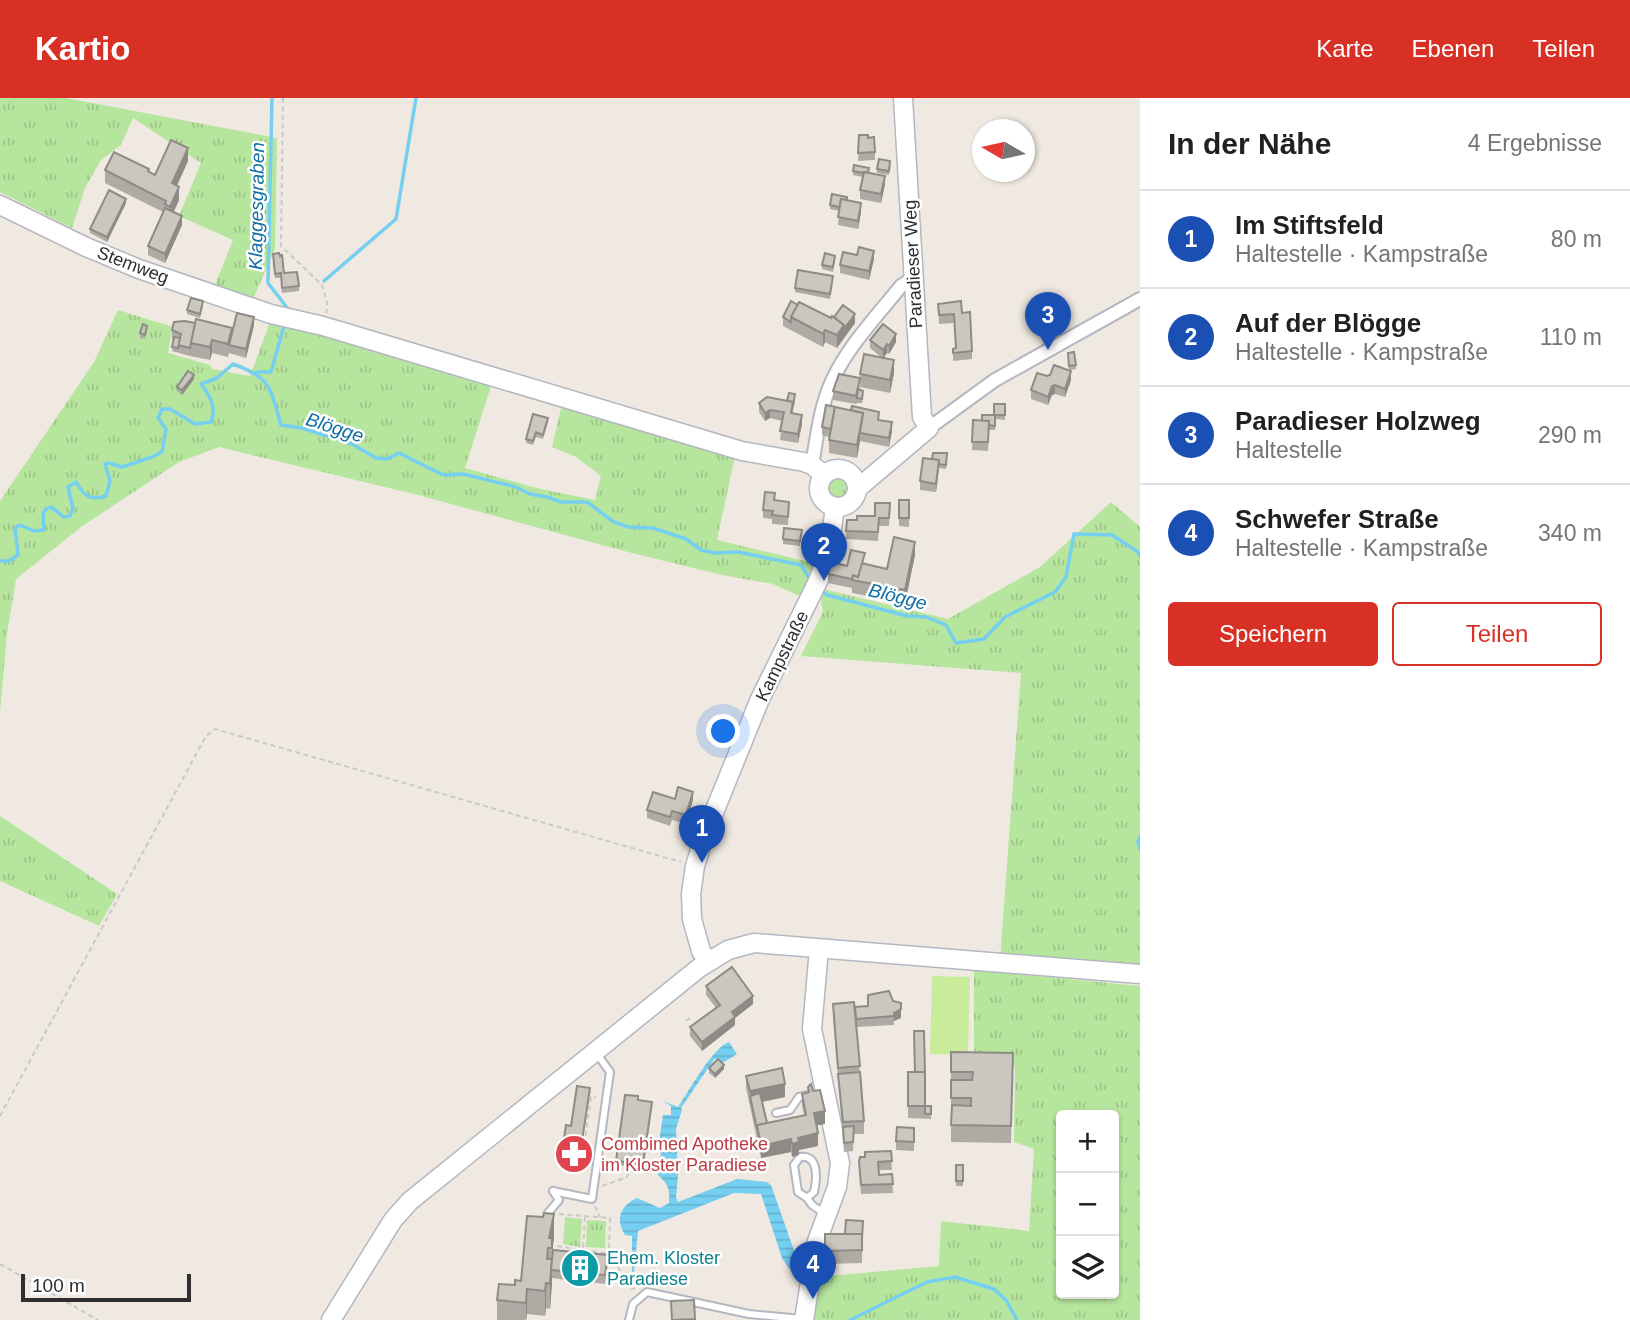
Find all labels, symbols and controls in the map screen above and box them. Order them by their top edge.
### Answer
text: Kartio [35,30,130,67]
text: Karte [1316,35,1374,62]
text: Ebenen [1412,35,1494,62]
text: Teilen [1532,35,1595,62]
north arrow [972,119,1035,182]
text: In der Nähe [1168,127,1331,160]
text: 4 Ergebnisse [1468,130,1602,156]
water label: Klaggesgraben [245,142,268,270]
street label: Paradieser Weg [900,199,926,329]
text: Im Stiftsfeld [1235,210,1384,240]
text: 1 [1185,226,1197,252]
text: 80 m [1551,226,1602,252]
text: Haltestelle · Kampstraße [1235,241,1488,267]
street label: Stemweg [94,242,172,288]
pin: 3 [1025,292,1071,350]
text: Auf der Blögge [1235,308,1421,338]
text: 2 [1185,324,1197,350]
text: 110 m [1540,324,1602,350]
text: Haltestelle · Kampstraße [1235,339,1488,365]
text: Paradieser Holzweg [1235,406,1481,436]
water label: Blögge [303,408,366,447]
text: 3 [1185,422,1197,448]
text: 290 m [1538,422,1602,448]
text: Haltestelle [1235,437,1342,463]
text: Schwefer Straße [1235,504,1439,534]
text: 4 [1185,520,1197,546]
text: 340 m [1538,520,1602,546]
pin: 2 [801,523,847,581]
text: Haltestelle · Kampstraße [1235,535,1488,561]
water label: Blögge [867,579,929,614]
button: Speichern [1168,602,1378,666]
button: Teilen [1392,602,1602,666]
street label: Kampstraße [752,608,812,704]
your location [706,714,740,748]
pin: 1 [679,805,725,863]
map controls [1056,1110,1119,1299]
button: + [1056,1110,1119,1173]
pharmacy icon: Combimed Apotheke im Kloster Paradiese [553,1133,595,1175]
place label: Combimed Apotheke im Kloster Paradiese [601,1134,768,1175]
button: − [1056,1173,1119,1236]
button: layers [1056,1236,1119,1299]
pin: 4 [790,1241,836,1299]
building icon: Ehem. Kloster Paradiese [559,1247,601,1289]
place label: Ehem. Kloster Paradiese [607,1248,720,1289]
scale bar [21,1271,191,1303]
text: 100 m [32,1275,85,1296]

